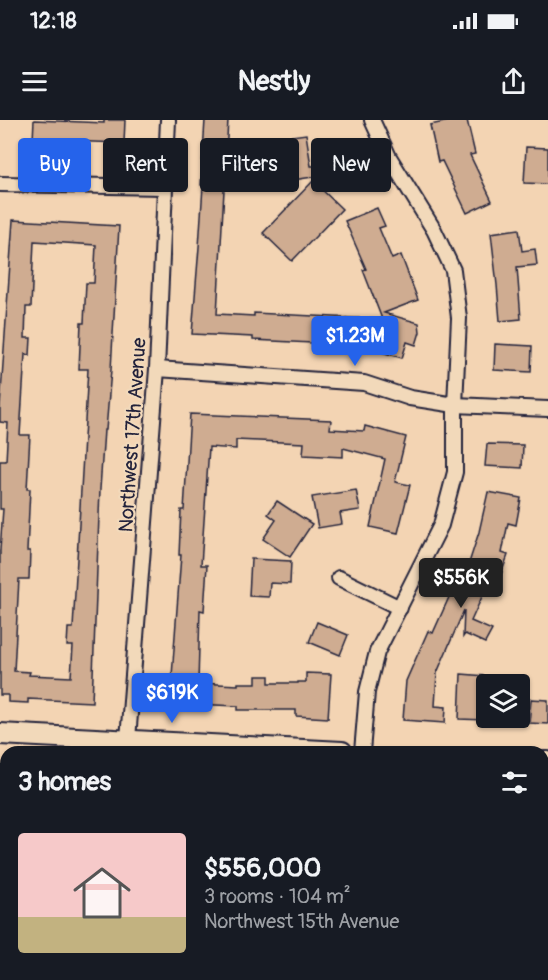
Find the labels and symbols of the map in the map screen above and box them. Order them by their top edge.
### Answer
pin: $1.23M [306,316,404,367]
street label: Northwest 17th Avenue [113,337,152,533]
pin: $556K [419,558,503,609]
pin: $619K [130,673,214,724]

